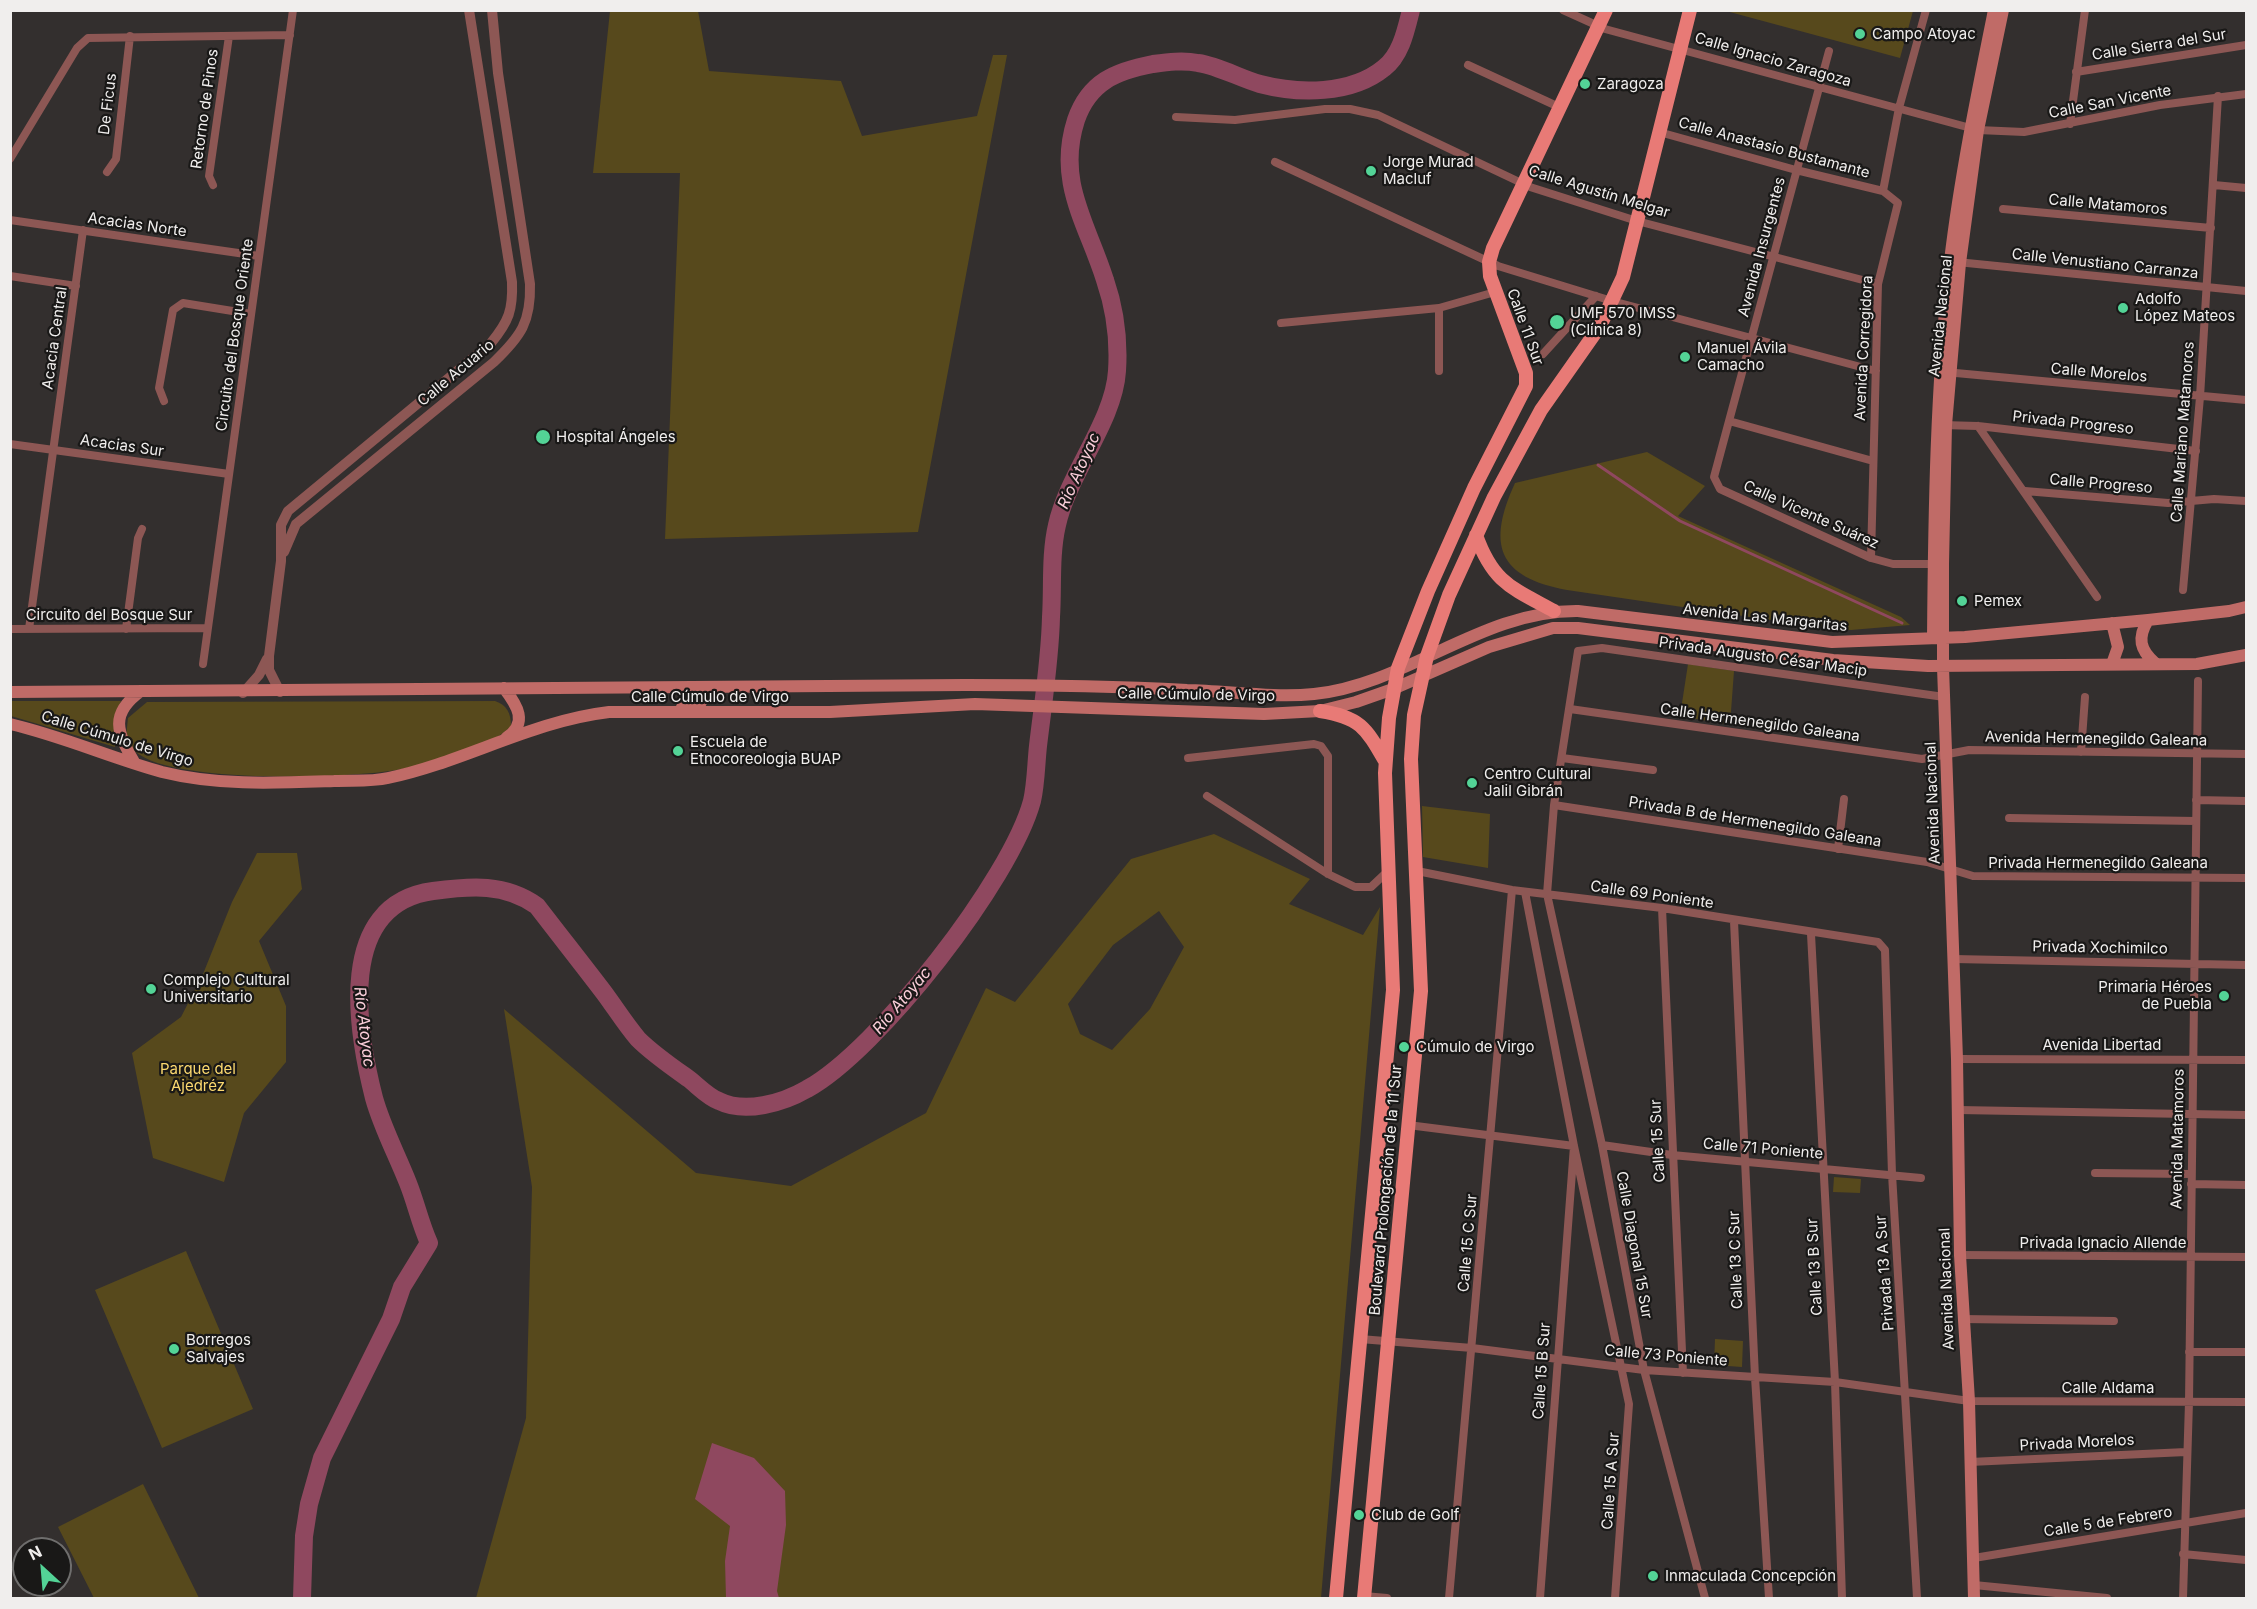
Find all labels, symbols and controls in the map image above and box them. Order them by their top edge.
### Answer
place label: Campo Atoyac [1872,25,1976,43]
street label: Calle Sierra del Sur [2091,25,2227,65]
marker: Campo Atoyac [1853,27,1867,41]
street label: Calle Ignacio Zaragoza [1693,29,1853,91]
street label: Retorno de Pinos [188,48,222,170]
street label: De Ficus [95,72,121,136]
place label: Zaragoza [1597,75,1664,93]
marker: Zaragoza [1578,77,1592,91]
street label: Calle San Vicente [2047,81,2173,123]
street label: Calle Anastasio Bustamante [1676,114,1872,182]
place label: Jorge Murad Macluf [1383,153,1474,188]
street label: Calle Agustín Melgar [1526,162,1672,222]
marker: Jorge Murad Macluf [1364,164,1378,178]
street label: Avenida Insurgentes [1735,175,1789,319]
street label: Calle Matamoros [2048,191,2168,219]
street label: Acacias Norte [86,209,188,241]
street label: Circuito del Bosque Oriente [213,237,257,433]
street label: Calle Venustiano Carranza [2011,245,2199,283]
street label: Avenida Nacional [1926,254,1956,378]
street label: Avenida Corregidora [1851,275,1877,421]
street label: Acacia Central [39,285,71,391]
street label: Calle 11 Sur [1503,286,1547,368]
place label: Adolfo López Mateos [2135,290,2235,325]
marker: Adolfo López Mateos [2116,301,2130,315]
place label: UMF 570 IMSS (Clínica 8) [1570,304,1676,339]
marker: UMF 570 IMSS (Clínica 8) [1548,313,1566,331]
street label: Calle Acuario [414,336,498,410]
place label: Manuel Ávila Camacho [1697,339,1787,374]
street label: Calle Mariano Matamoros [2168,341,2198,523]
marker: Manuel Ávila Camacho [1678,350,1692,364]
street label: Calle Morelos [2050,360,2148,386]
street label: Privada Progreso [2011,408,2135,438]
marker: Hospital Ángeles [534,428,552,446]
place label: Hospital Ángeles [556,428,676,446]
water label: Río Atoyac [1054,430,1104,512]
street label: Acacias Sur [79,431,165,461]
street label: Calle Progreso [2048,471,2154,497]
street label: Calle Vicente Suárez [1740,477,1882,553]
place label: Pemex [1974,592,2022,610]
marker: Pemex [1955,594,1969,608]
street label: Avenida Las Margaritas [1682,600,1848,636]
street label: Circuito del Bosque Sur [26,606,192,624]
street label: Privada Augusto César Macip [1658,633,1868,681]
street label: Calle Cúmulo de Virgo [1117,685,1275,705]
street label: Calle Cúmulo de Virgo [631,688,789,706]
street label: Calle Hermenegildo Galeana [1659,700,1861,746]
street label: Calle Cúmulo de Virgo [39,707,195,771]
street label: Avenida Hermenegildo Galeana [1985,728,2207,750]
place label: Escuela de Etnocoreologia BUAP [690,733,841,768]
street label: Avenida Nacional [1922,742,1944,864]
marker: Escuela de Etnocoreologia BUAP [671,744,685,758]
place label: Centro Cultural Jalil Gibrán [1484,765,1591,800]
marker: Centro Cultural Jalil Gibrán [1465,776,1479,790]
street label: Privada B de Hermenegildo Galeana [1627,793,1883,851]
street label: Privada Hermenegildo Galeana [1988,854,2208,872]
street label: Calle 69 Poniente [1589,877,1715,913]
street label: Privada Xochimilco [2032,938,2168,958]
water label: Río Atoyac [869,964,935,1038]
place label: Complejo Cultural Universitario [163,971,290,1006]
place label: Primaria Héroes de Puebla [2098,978,2212,1013]
marker: Complejo Cultural Universitario [144,982,158,996]
water label: Río Atoyac [350,986,378,1068]
marker: Primaria Héroes de Puebla [2217,989,2231,1003]
street label: Avenida Libertad [2042,1036,2162,1054]
place label: Cúmulo de Virgo [1416,1038,1534,1056]
marker: Cúmulo de Virgo [1397,1040,1411,1054]
park label: Parque del Ajedréz [160,1060,236,1095]
street label: Boulevard Prolongación de la 11 Sur [1366,1064,1406,1316]
street label: Avenida Matamoros [2168,1069,2188,1209]
street label: Calle 15 Sur [1647,1099,1669,1183]
street label: Calle 71 Poniente [1702,1135,1824,1163]
street label: Calle Diagonal 15 Sur [1612,1170,1656,1320]
street label: Calle 15 C Sur [1455,1193,1481,1293]
street label: Calle 13 C Sur [1725,1210,1747,1310]
street label: Privada 13 A Sur [1872,1215,1898,1331]
street label: Calle 13 B Sur [1803,1218,1827,1316]
street label: Avenida Nacional [1936,1228,1958,1350]
street label: Privada Ignacio Allende [2020,1234,2186,1252]
street label: Calle 15 B Sur [1530,1322,1554,1420]
place label: Borregos Salvajes [186,1331,251,1366]
marker: Borregos Salvajes [167,1342,181,1356]
street label: Calle 73 Poniente [1604,1342,1728,1370]
street label: Calle Aldama [2062,1379,2154,1397]
street label: Privada Morelos [2019,1431,2135,1455]
street label: Calle 15 A Sur [1599,1432,1623,1530]
street label: Calle 5 de Febrero [2042,1503,2174,1541]
place label: Club de Golf [1371,1506,1459,1524]
marker: Club de Golf [1352,1508,1366,1522]
north arrow [12,1537,72,1597]
text: N [25,1541,45,1564]
place label: Inmaculada Concepción [1665,1567,1836,1585]
marker: Inmaculada Concepción [1646,1569,1660,1583]

